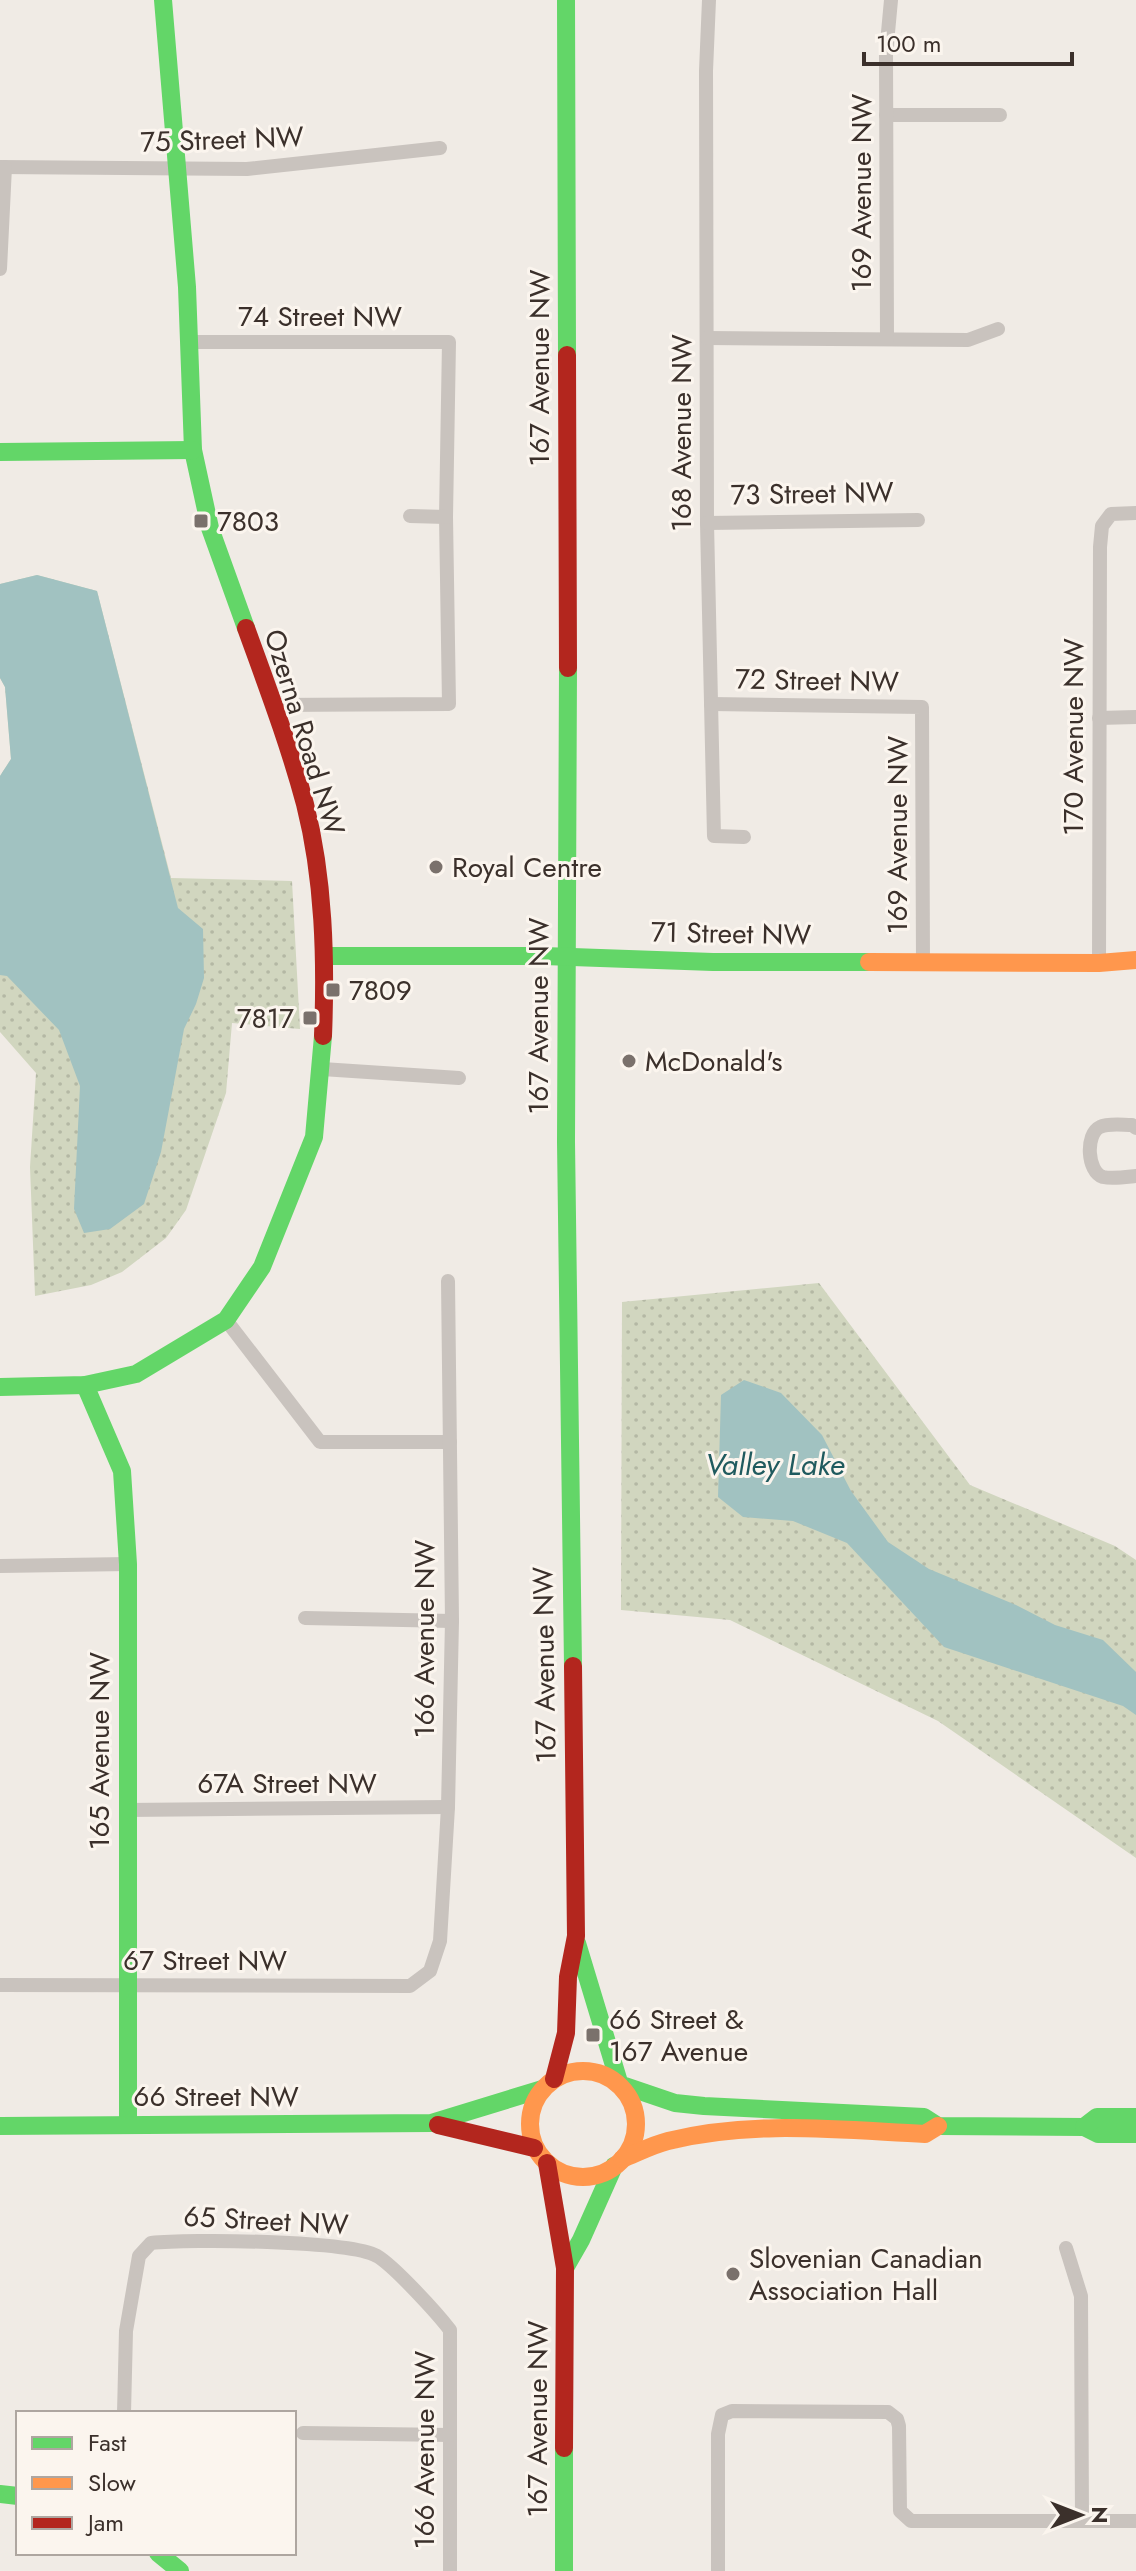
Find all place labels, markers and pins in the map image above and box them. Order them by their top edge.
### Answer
place label: 7803 [217,501,279,542]
marker: 7803 [192,512,210,530]
place label: Royal Centre [452,847,602,888]
marker: Royal Centre [427,858,445,876]
place label: 7809 [349,970,412,1011]
marker: 7809 [324,981,342,999]
place label: 7817 [237,998,294,1039]
marker: 7817 [301,1009,319,1027]
place label: McDonald's [645,1041,782,1082]
marker: McDonald's [620,1052,638,1070]
place label: 66 Street & 167 Avenue [609,1999,748,2072]
marker: 66 Street & 167 Avenue [584,2026,602,2044]
place label: Slovenian Canadian Association Hall [749,2238,983,2311]
marker: Slovenian Canadian Association Hall [724,2265,742,2283]

